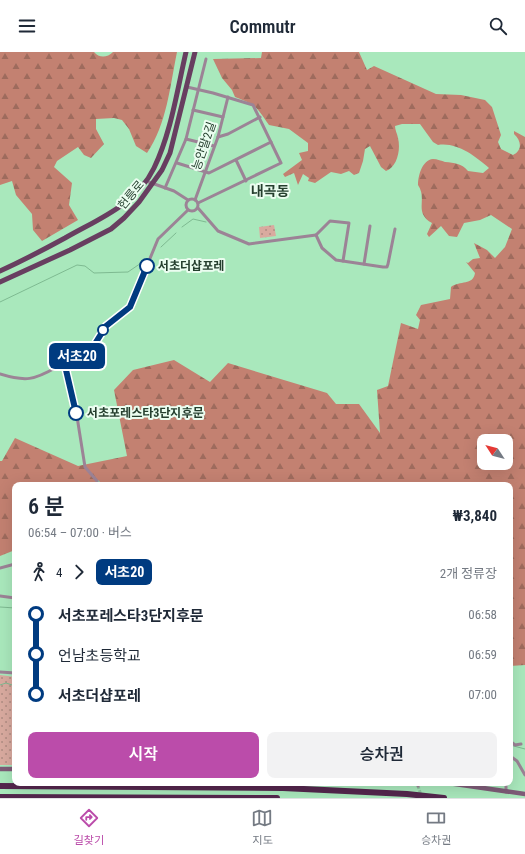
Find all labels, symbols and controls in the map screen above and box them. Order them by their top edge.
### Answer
icon: menu [16,15,38,37]
icon: search [487,15,509,37]
text: Commutr [229,16,296,37]
street label: 능안말2길 [189,120,219,172]
street label: 헌릉로 [115,178,147,212]
district label: 내곡동 [251,183,289,199]
marker: 서초더샵포레 [139,258,155,274]
place label: 서초더샵포레 [158,259,224,273]
unlabelled marker [97,324,109,336]
line badge: 서초20 [49,343,105,369]
text: 서초20 [57,348,97,364]
marker: 서초포레스타3단지후문 [68,405,84,421]
place label: 서초포레스타3단지후문 [87,406,203,420]
north arrow [477,434,513,470]
map controls [477,434,513,470]
text: 6 분 [28,494,64,519]
text: ₩3,840 [452,507,497,525]
text: 06:54 – 07:00 · 버스 [28,525,132,540]
icon: walk [28,561,50,583]
icon: forward [68,561,90,583]
text: 서초20 [104,564,144,580]
text: 4 [56,565,62,580]
text: 2개 정류장 [440,566,497,581]
text: 서초포레스타3단지후문 [58,607,204,625]
text: 06:58 [468,607,497,622]
text: 언남초등학교 [58,647,141,665]
text: 06:59 [468,647,497,662]
text: 서초더샵포레 [58,687,141,705]
text: 07:00 [468,687,497,702]
button: 시작 [28,732,259,778]
button: 승차권 [267,732,497,778]
tab: 길찾기 [74,807,104,847]
tab: 지도 [251,807,273,847]
tab: 승차권 [421,807,451,847]

